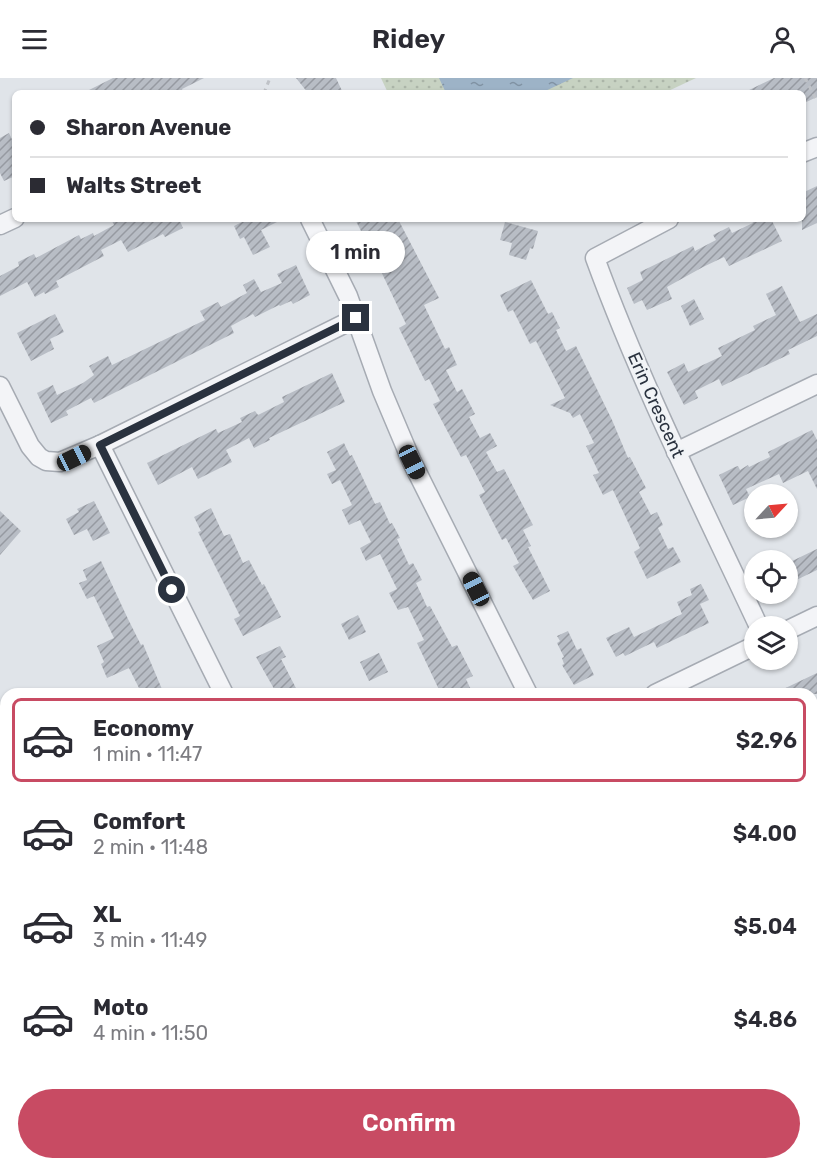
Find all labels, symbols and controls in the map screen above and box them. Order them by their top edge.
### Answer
icon: menu [18,23,51,56]
text: Ridey [372,23,445,55]
icon: person [766,23,799,56]
text: Sharon Avenue [66,114,231,141]
text: Walts Street [66,172,201,199]
callout: 1 min [306,231,406,273]
text: 1 min [330,240,381,264]
route end [342,304,369,331]
street label: Erin Crescent [623,349,689,461]
car [54,442,94,474]
car [396,442,428,482]
north arrow [744,484,798,538]
map controls [744,484,798,670]
button: locate [744,550,798,604]
car [460,569,492,609]
route start [158,576,185,603]
button: layers [744,616,798,670]
icon: car [21,713,75,767]
text: Economy [93,715,194,742]
text: $2.96 [736,727,797,754]
text: 1 min · 11:47 [93,742,202,766]
icon: car [21,806,75,860]
text: Comfort [93,808,185,835]
text: $4.00 [733,820,797,847]
text: 2 min · 11:48 [93,835,208,859]
icon: car [21,899,75,953]
text: XL [93,901,121,928]
text: $5.04 [734,913,797,940]
text: 3 min · 11:49 [93,928,207,952]
icon: car [21,992,75,1046]
text: Moto [93,994,148,1021]
text: $4.86 [733,1006,797,1033]
text: 4 min · 11:50 [93,1021,208,1045]
button: Confirm [18,1089,800,1158]

